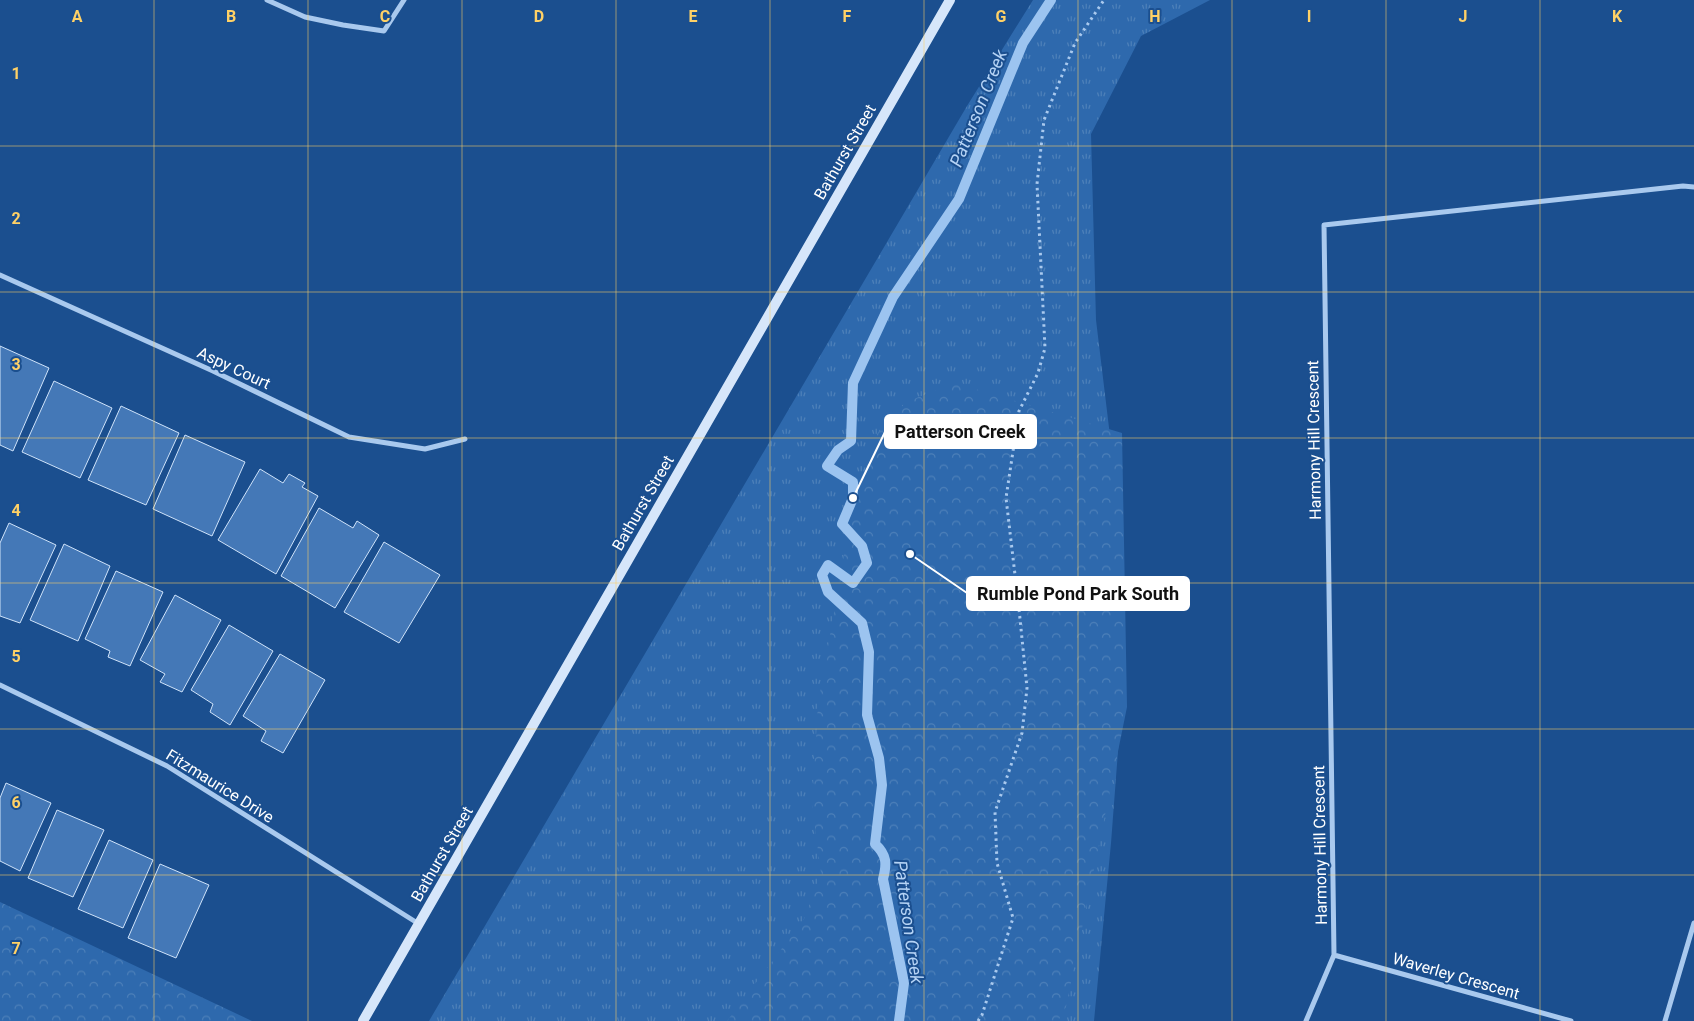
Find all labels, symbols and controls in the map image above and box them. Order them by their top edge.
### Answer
text: A [72,7,83,26]
text: B [226,7,236,26]
text: C [380,7,390,26]
text: D [534,7,544,26]
text: E [689,7,698,26]
text: F [843,7,852,26]
text: G [996,7,1007,26]
text: H [1149,7,1161,26]
text: I [1307,7,1311,26]
text: J [1459,7,1467,26]
text: K [1612,7,1623,26]
water label: Patterson Creek [945,45,1011,170]
text: 1 [11,64,21,83]
street label: Bathurst Street [810,101,880,203]
text: 2 [11,209,21,228]
street label: Aspy Court [194,343,274,393]
text: 3 [11,355,21,374]
street label: Harmony Hill Crescent [1303,360,1325,520]
callout: Patterson Creek [885,415,1036,448]
text: Patterson Creek [895,421,1026,442]
street label: Bathurst Street [608,452,678,554]
text: 4 [11,501,21,520]
callout: Rumble Pond Park South [967,577,1189,610]
text: Rumble Pond Park South [977,583,1179,604]
text: 5 [11,647,21,666]
street label: Fitzmaurice Drive [163,745,277,827]
street label: Harmony Hill Crescent [1309,765,1331,925]
text: 6 [11,793,21,812]
street label: Bathurst Street [407,803,477,905]
water label: Patterson Creek [890,859,928,986]
text: 7 [11,939,21,958]
street label: Waverley Crescent [1390,949,1522,1003]

